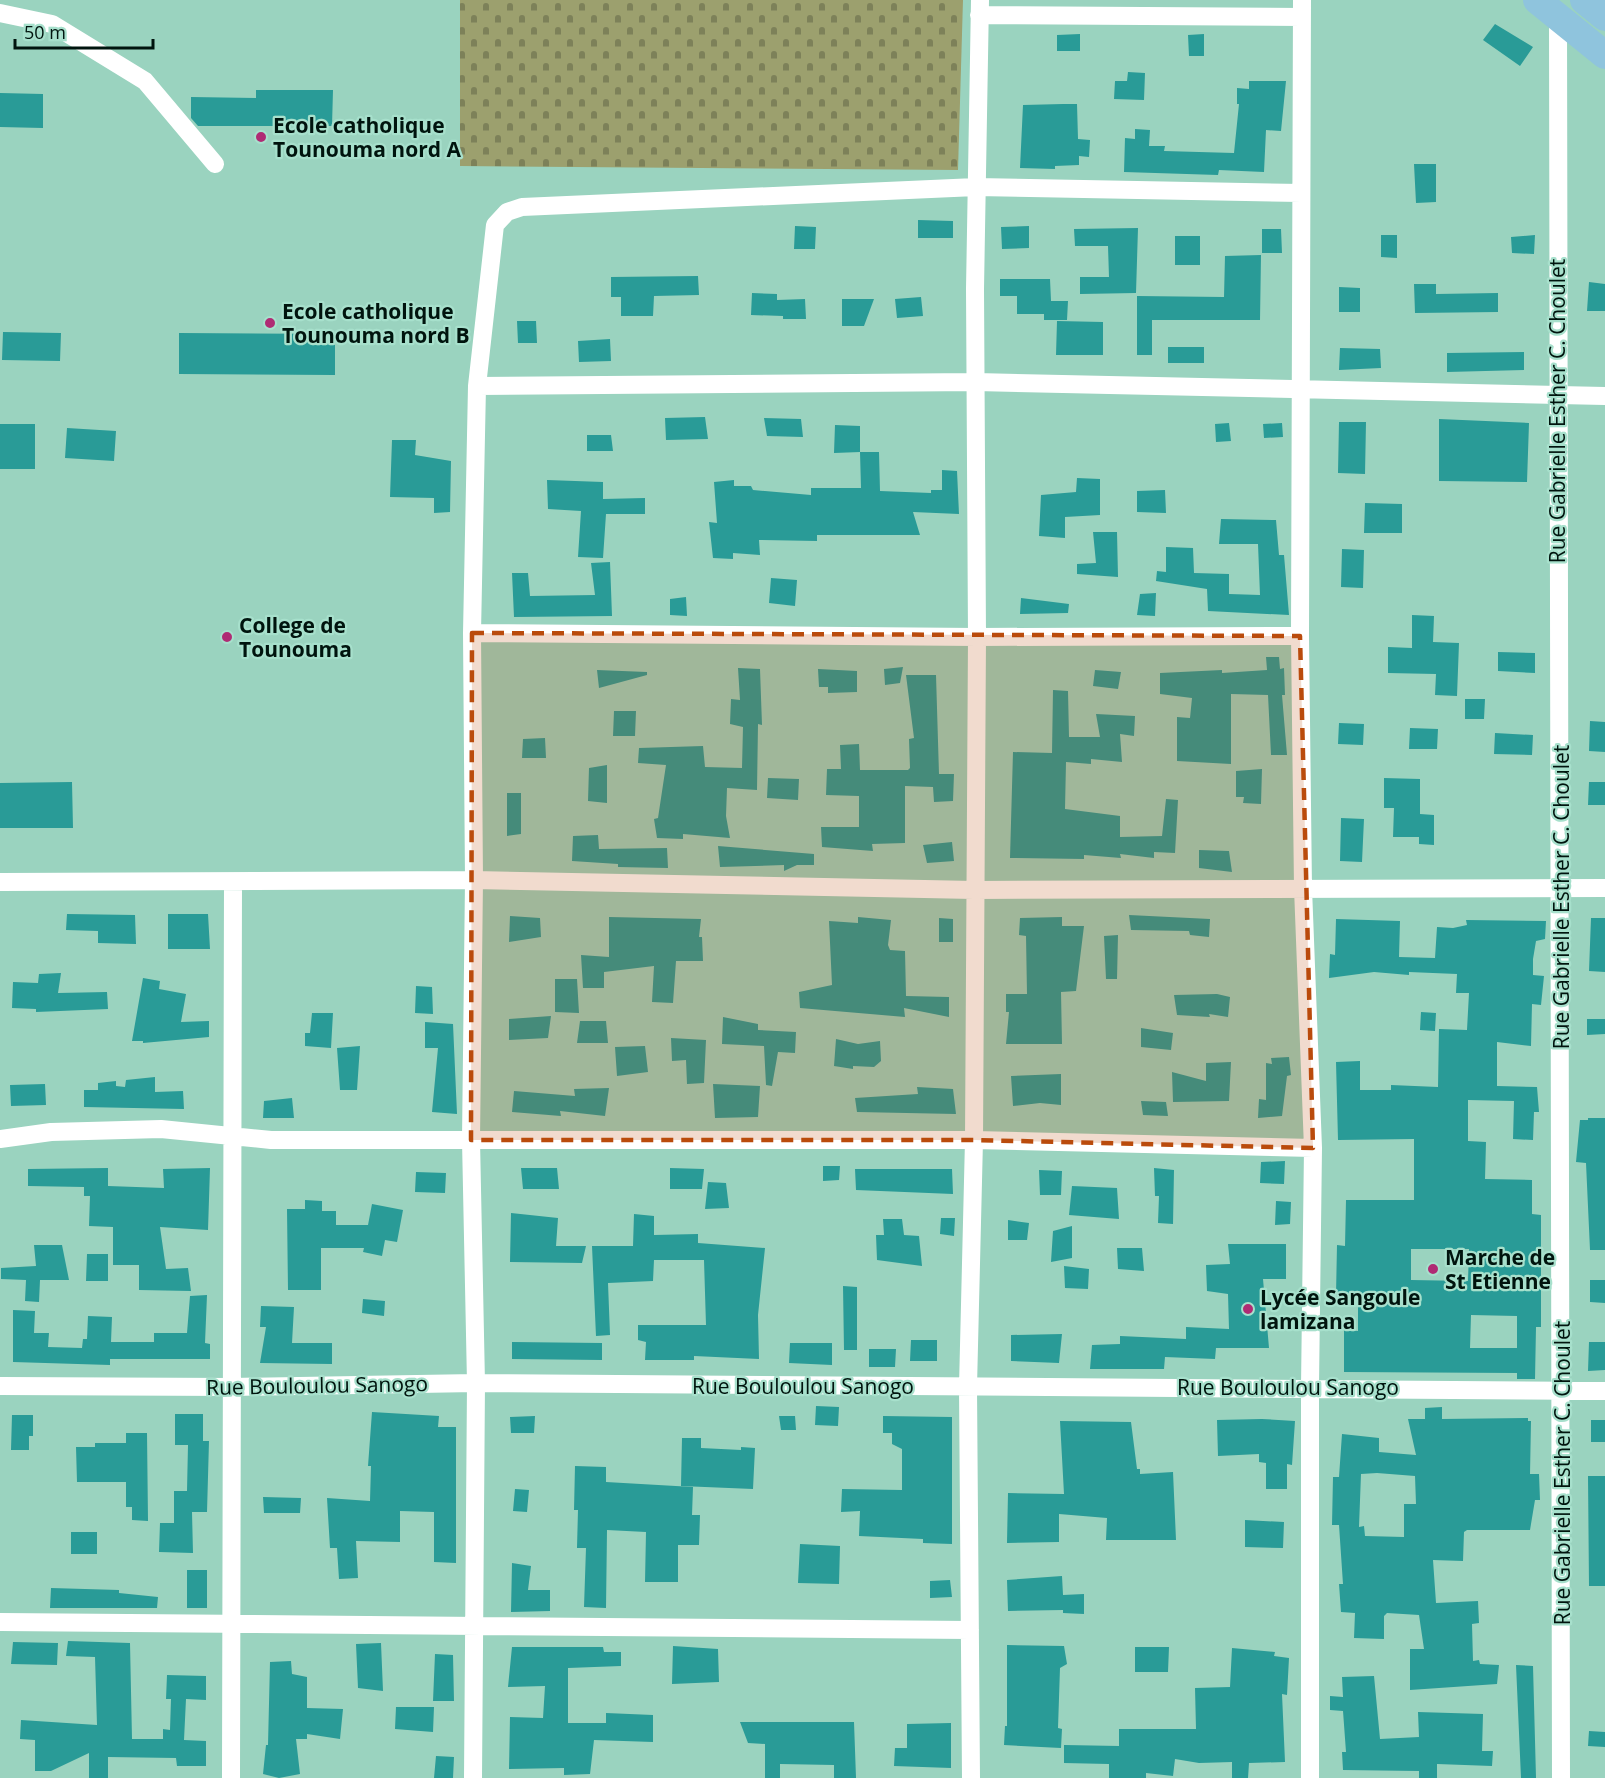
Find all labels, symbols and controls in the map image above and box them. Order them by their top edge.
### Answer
scale bar [15,12,153,50]
text: 50 m [24,20,66,44]
place label: Ecole catholique Tounouma nord A [273,111,461,163]
marker: Ecole catholique Tounouma nord A [254,130,268,144]
street label: Rue Gabrielle Esther C. Choulet [1543,259,1571,563]
place label: Ecole catholique Tounouma nord B [282,297,470,349]
marker: Ecole catholique Tounouma nord B [263,316,277,330]
place label: College de Tounouma [239,611,352,663]
marker: College de Tounouma [220,630,234,644]
street label: Rue Gabrielle Esther C. Choulet [1547,745,1575,1049]
place label: Marche de St Etienne [1445,1243,1555,1295]
marker: Marche de St Etienne [1426,1262,1440,1276]
place label: Lycée Sangoule lamizana [1260,1283,1420,1335]
marker: Lycée Sangoule lamizana [1241,1302,1255,1316]
street label: Rue Gabrielle Esther C. Choulet [1548,1321,1576,1625]
street label: Rue Bouloulou Sanogo [206,1369,428,1401]
street label: Rue Bouloulou Sanogo [692,1372,914,1400]
street label: Rue Bouloulou Sanogo [1177,1373,1399,1401]

